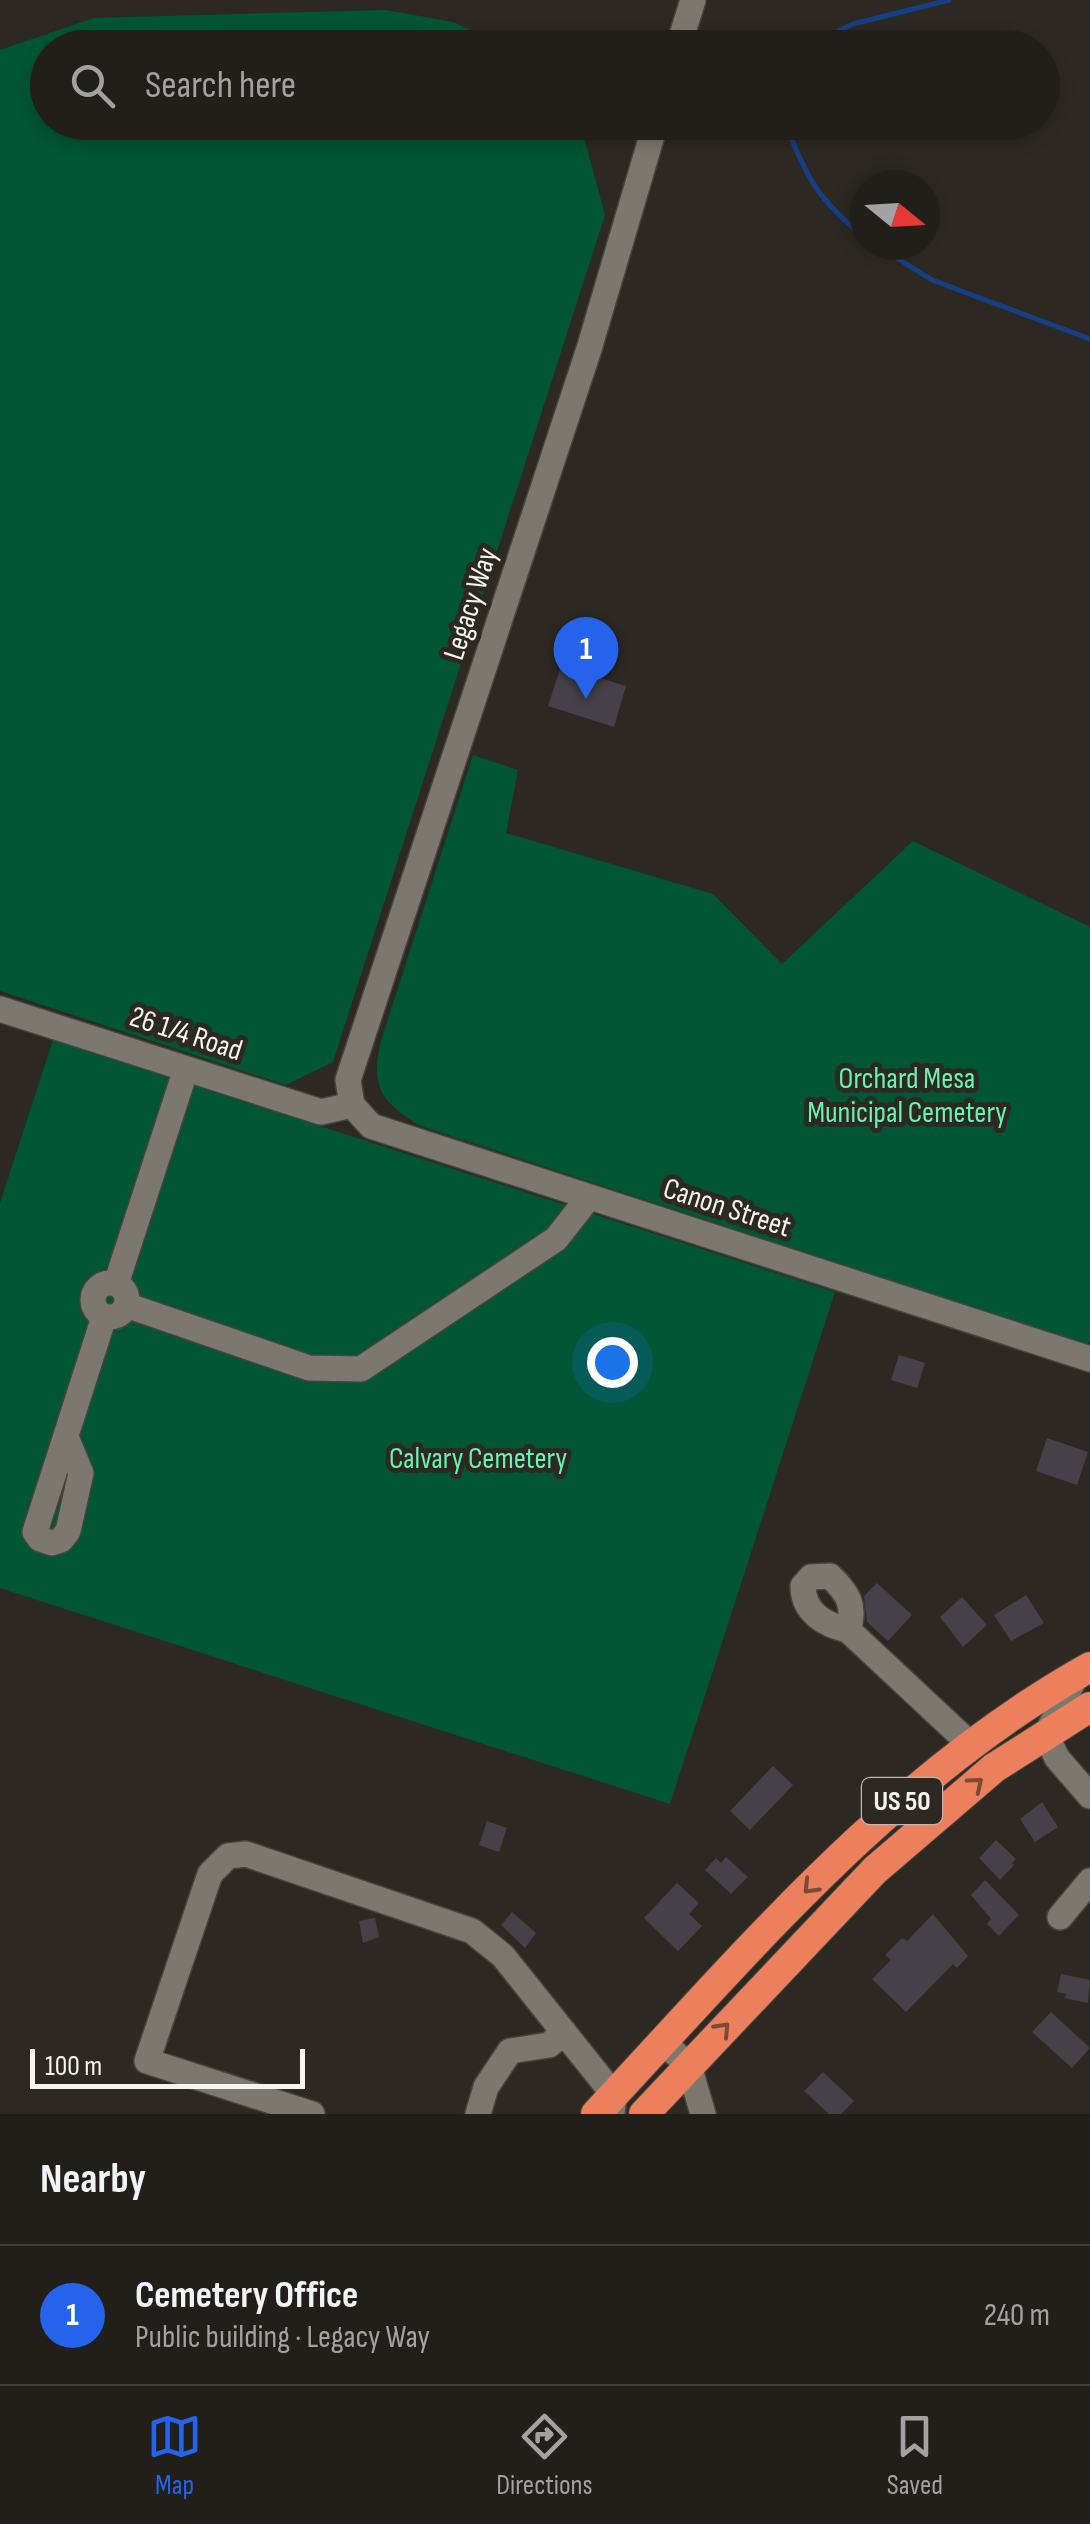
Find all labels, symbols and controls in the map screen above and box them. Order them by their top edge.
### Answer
search box [30,30,1060,140]
icon: search [65,58,120,113]
text: Search here [145,63,296,108]
north arrow [850,170,940,260]
street label: Legacy Way [436,543,506,665]
pin: 1 [554,616,618,699]
street label: 26 1/4 Road [125,999,247,1069]
park label: Orchard Mesa Municipal Cemetery [807,1061,1007,1131]
street label: Canon Street [659,1171,795,1245]
your location [587,1337,638,1388]
park label: Calvary Cemetery [389,1441,567,1477]
road number: US 50 [862,1778,942,1824]
one-way arrow [964,1778,982,1796]
one-way arrow [804,1875,822,1894]
one-way arrow [712,2022,730,2040]
scale bar [30,2044,305,2088]
text: 100 m [45,2050,102,2083]
text: Nearby [40,2154,146,2205]
text: Cemetery Office [135,2273,358,2318]
text: 1 [66,2296,79,2335]
text: 240 m [984,2296,1050,2335]
text: Public building · Legacy Way [135,2318,430,2357]
tab: Map [147,2409,202,2502]
tab: Directions [496,2409,593,2502]
tab: Saved [887,2409,943,2502]

